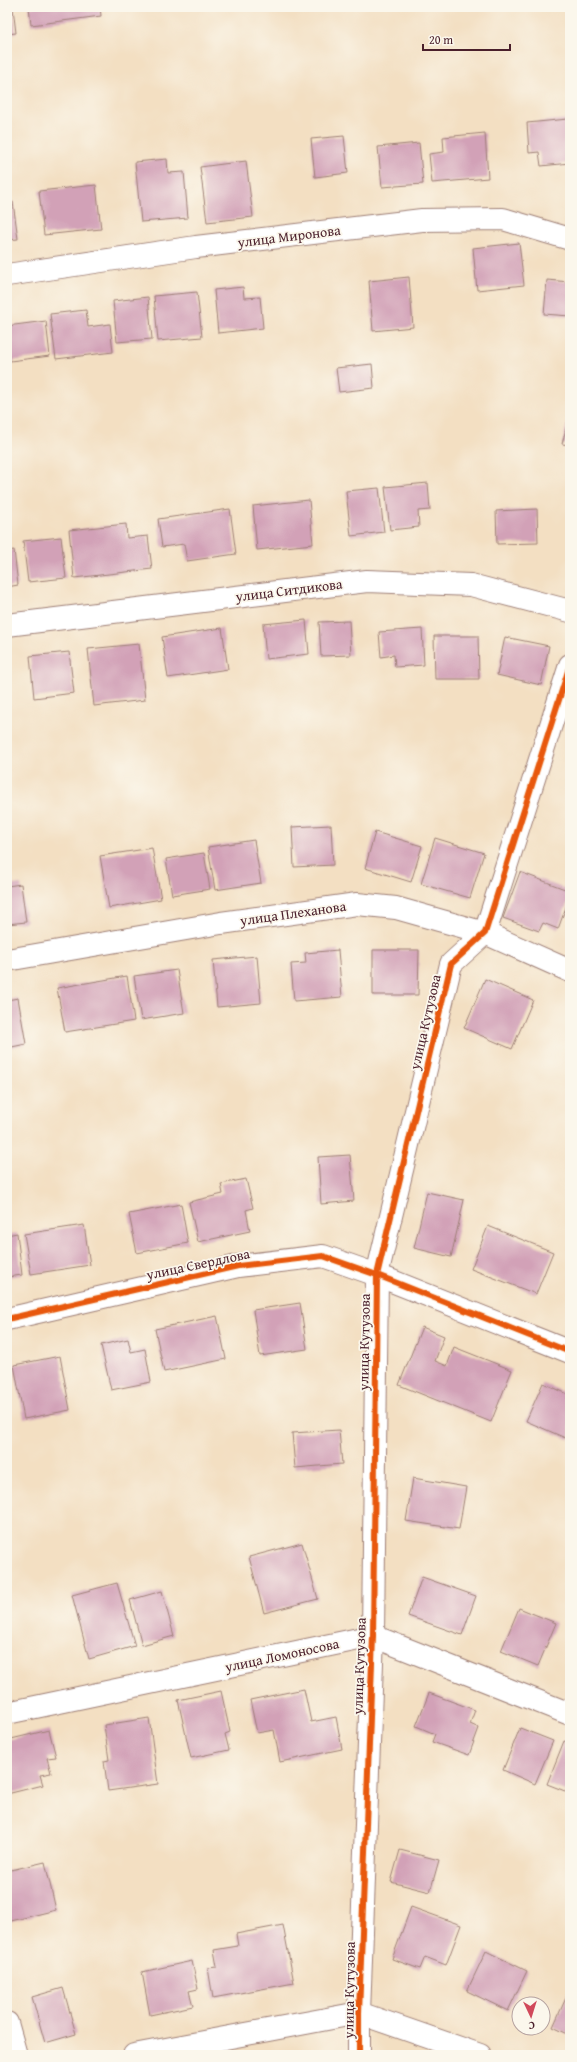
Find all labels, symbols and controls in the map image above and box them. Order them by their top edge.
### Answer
scale bar [423,26,510,52]
text: 20 m [429,31,453,48]
street label: улица Миронова [235,220,342,252]
street label: улица Ситдикова [233,573,344,607]
street label: улица Плеханова [238,896,348,930]
street label: улица Кутузова [404,972,446,1073]
street label: улица Свердлова [143,1243,252,1285]
street label: улица Кутузова [353,1293,375,1392]
street label: улица Кутузова [347,1617,371,1716]
street label: улица Ломоносова [222,1633,341,1677]
street label: улица Кутузова [338,1941,360,2040]
north arrow [511,1996,551,2036]
text: С [528,2018,535,2034]

